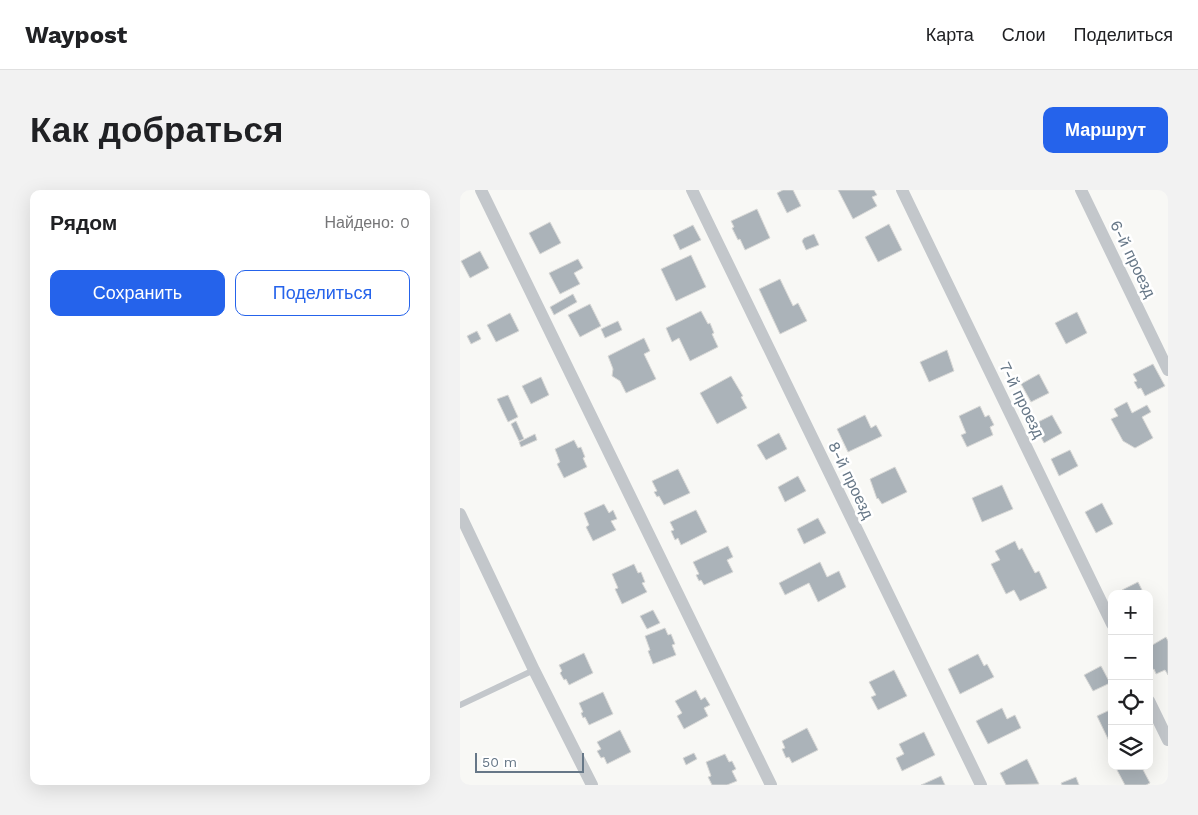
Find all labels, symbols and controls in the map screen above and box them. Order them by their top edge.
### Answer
text: Waypost [25,21,127,49]
text: Карта [926,24,974,45]
text: Слои [1002,24,1046,45]
text: Поделиться [1074,24,1173,45]
button: Маршрут [1043,107,1168,153]
text: Как добраться [30,109,283,151]
text: Рядом [50,210,117,235]
text: Найдено: 0 [324,213,410,232]
street label: 6-й проезд [1106,217,1160,301]
button: Сохранить [50,270,225,316]
button: Поделиться [235,270,410,316]
street label: 7-й проезд [995,359,1049,442]
street label: 8-й проезд [824,438,878,522]
map controls [1108,590,1153,770]
button: + [1108,590,1153,635]
button: − [1108,635,1153,680]
button: locate [1108,680,1153,725]
button: layers [1108,725,1153,770]
scale bar [475,750,584,773]
text: 50 m [482,754,517,770]

